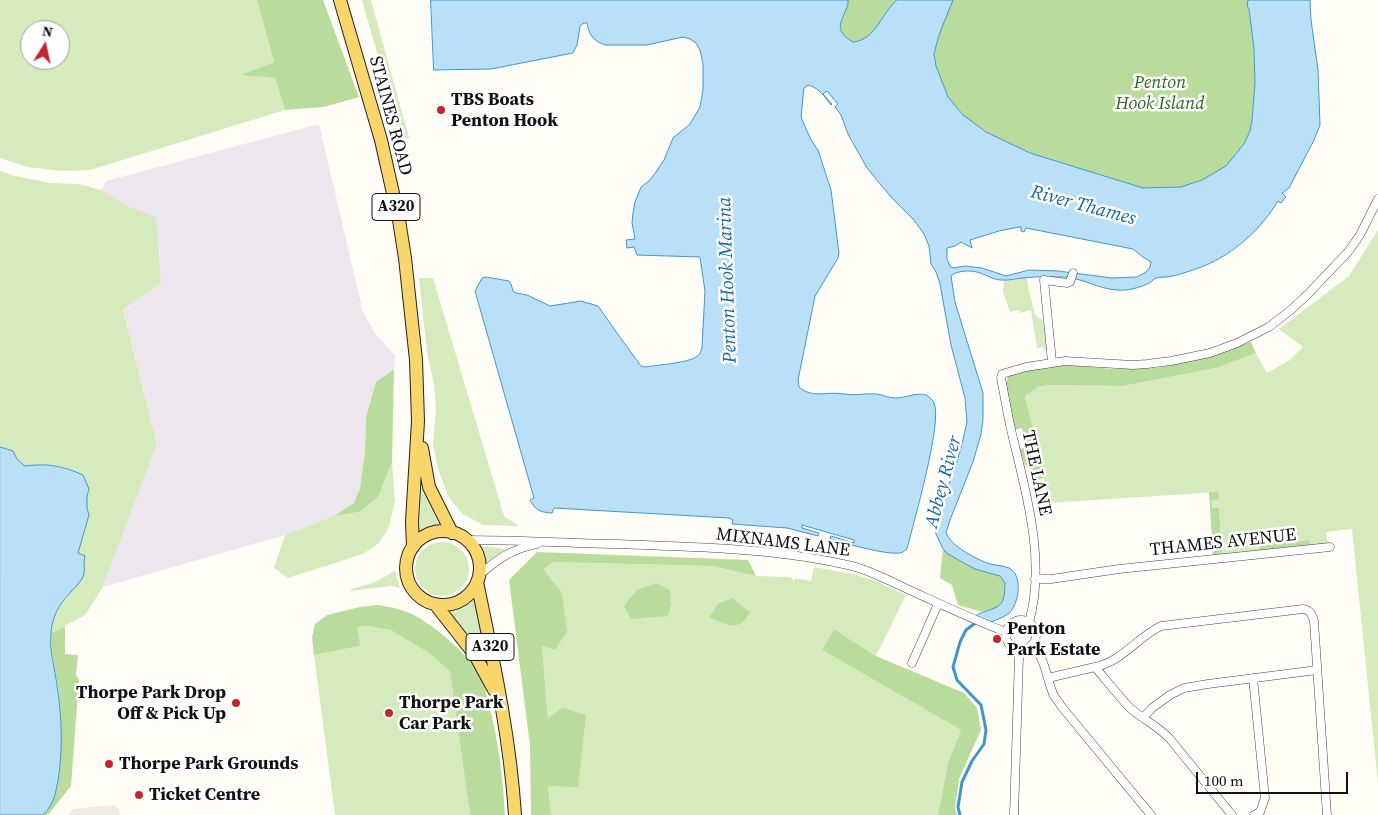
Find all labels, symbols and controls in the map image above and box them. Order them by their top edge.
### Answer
north arrow [20,20,70,70]
text: N [41,20,54,42]
street label: STAINES ROAD [364,54,416,178]
park label: Penton Hook Island [1115,72,1205,115]
place label: TBS Boats Penton Hook [451,89,558,132]
marker: TBS Boats Penton Hook [435,104,447,116]
water label: River Thames [1028,181,1138,231]
road number: A320 [372,193,420,220]
water label: Penton Hook Marina [714,196,742,364]
street label: THE LANE [1016,428,1056,518]
water label: Abbey River [921,433,967,531]
street label: MIXNAMS LANE [715,524,851,562]
street label: THAMES AVENUE [1149,525,1297,561]
place label: Penton Park Estate [1007,618,1100,660]
marker: Penton Park Estate [991,633,1003,645]
road number: A320 [466,634,514,660]
place label: Thorpe Park Drop Off & Pick Up [76,682,226,724]
place label: Thorpe Park Car Park [399,692,503,734]
marker: Thorpe Park Drop Off & Pick Up [230,697,242,709]
marker: Thorpe Park Car Park [383,707,395,719]
place label: Thorpe Park Grounds [119,753,298,775]
marker: Thorpe Park Grounds [103,758,115,770]
scale bar [1198,762,1350,794]
text: 100 m [1204,770,1244,791]
place label: Ticket Centre [149,784,260,806]
marker: Ticket Centre [133,789,145,801]

